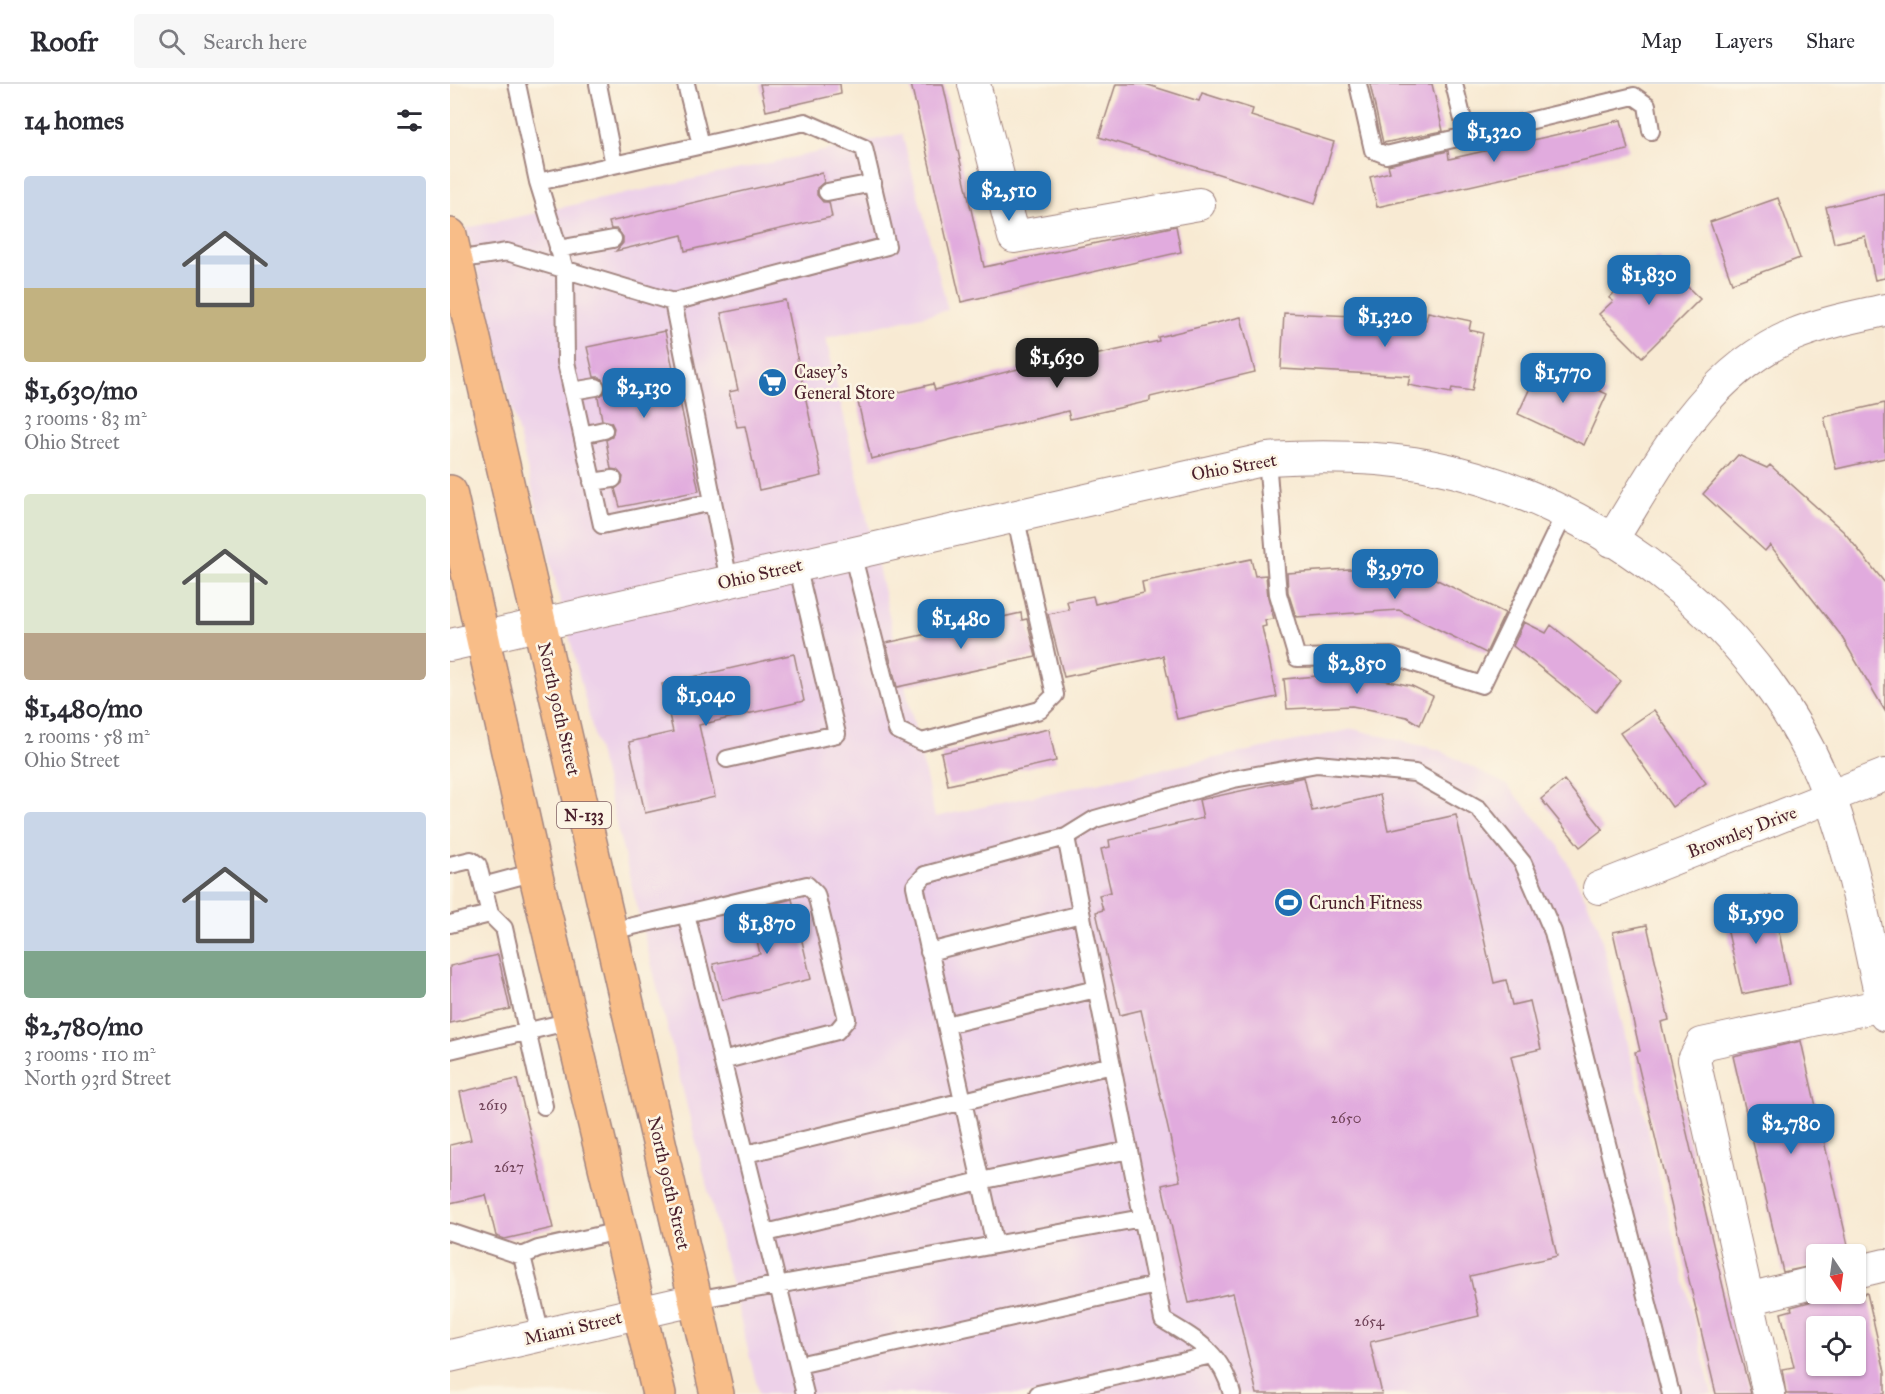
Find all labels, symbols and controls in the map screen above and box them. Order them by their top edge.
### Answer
search box [134,14,554,68]
text: Roofr [30,24,98,59]
icon: search [155,25,188,58]
text: Search here [203,28,307,55]
text: Map [1641,28,1682,54]
text: Layers [1715,28,1773,54]
text: Share [1806,28,1855,54]
text: 14 homes [24,104,124,136]
icon: filters [393,104,426,137]
pin: $1,320 [1445,112,1543,163]
text: $1,320 [1467,119,1521,143]
pin: $2,510 [960,171,1058,222]
text: $2,510 [981,178,1037,202]
icon: home [171,215,279,323]
pin: $1,830 [1600,255,1698,306]
text: $1,830 [1621,262,1677,286]
pin: $1,320 [1336,297,1434,348]
text: $1,320 [1358,304,1412,328]
pin: $1,630 [1008,338,1106,389]
text: $1,630 [1030,345,1084,369]
pin: $1,770 [1514,353,1612,404]
text: $1,770 [1535,360,1591,384]
place label: Casey's General Store [794,361,895,404]
supermarket icon: Casey's General Store [757,366,789,398]
pin: $2,130 [595,368,693,419]
text: $1,630/mo [24,374,138,406]
text: $2,130 [617,375,672,399]
text: 3 rooms · 83 m² [24,406,147,430]
text: Ohio Street [24,430,120,454]
street label: Ohio Street [1190,449,1279,485]
icon: home [171,533,279,641]
pin: $3,970 [1346,549,1444,600]
street label: Ohio Street [715,553,805,594]
text: $3,970 [1366,556,1424,580]
pin: $1,480 [912,599,1010,650]
text: $1,480 [932,606,990,630]
street label: North 90th Street [533,640,585,778]
pin: $2,850 [1308,644,1406,695]
text: $2,850 [1327,651,1387,675]
pin: $1,040 [657,676,755,727]
text: $1,040 [676,683,736,707]
text: $1,480/mo [24,692,143,724]
text: 2 rooms · 58 m² [24,724,150,748]
text: Ohio Street [24,748,120,772]
street label: Brownley Drive [1684,801,1800,863]
road number: N-133 [557,802,611,828]
icon: home [171,851,279,959]
sports icon: Crunch Fitness [1272,887,1304,919]
place label: Crunch Fitness [1309,892,1422,914]
pin: $1,590 [1707,894,1805,945]
text: $1,590 [1728,901,1784,925]
pin: $1,870 [718,904,816,955]
text: $1,870 [738,911,796,935]
text: $2,780/mo [24,1010,143,1042]
text: 3 rooms · 110 m² [24,1042,155,1066]
text: North 93rd Street [24,1066,171,1090]
house number: 2619 [479,1096,507,1114]
pin: $2,780 [1742,1104,1840,1155]
house number: 2650 [1331,1109,1361,1127]
text: $2,780 [1761,1111,1821,1135]
street label: North 90th Street [643,1114,695,1252]
house number: 2627 [494,1158,524,1176]
north arrow [1806,1244,1866,1304]
map controls [1806,1244,1866,1376]
street label: Miami Street [522,1306,625,1350]
house number: 2654 [1354,1312,1385,1330]
button: locate [1806,1316,1866,1376]

